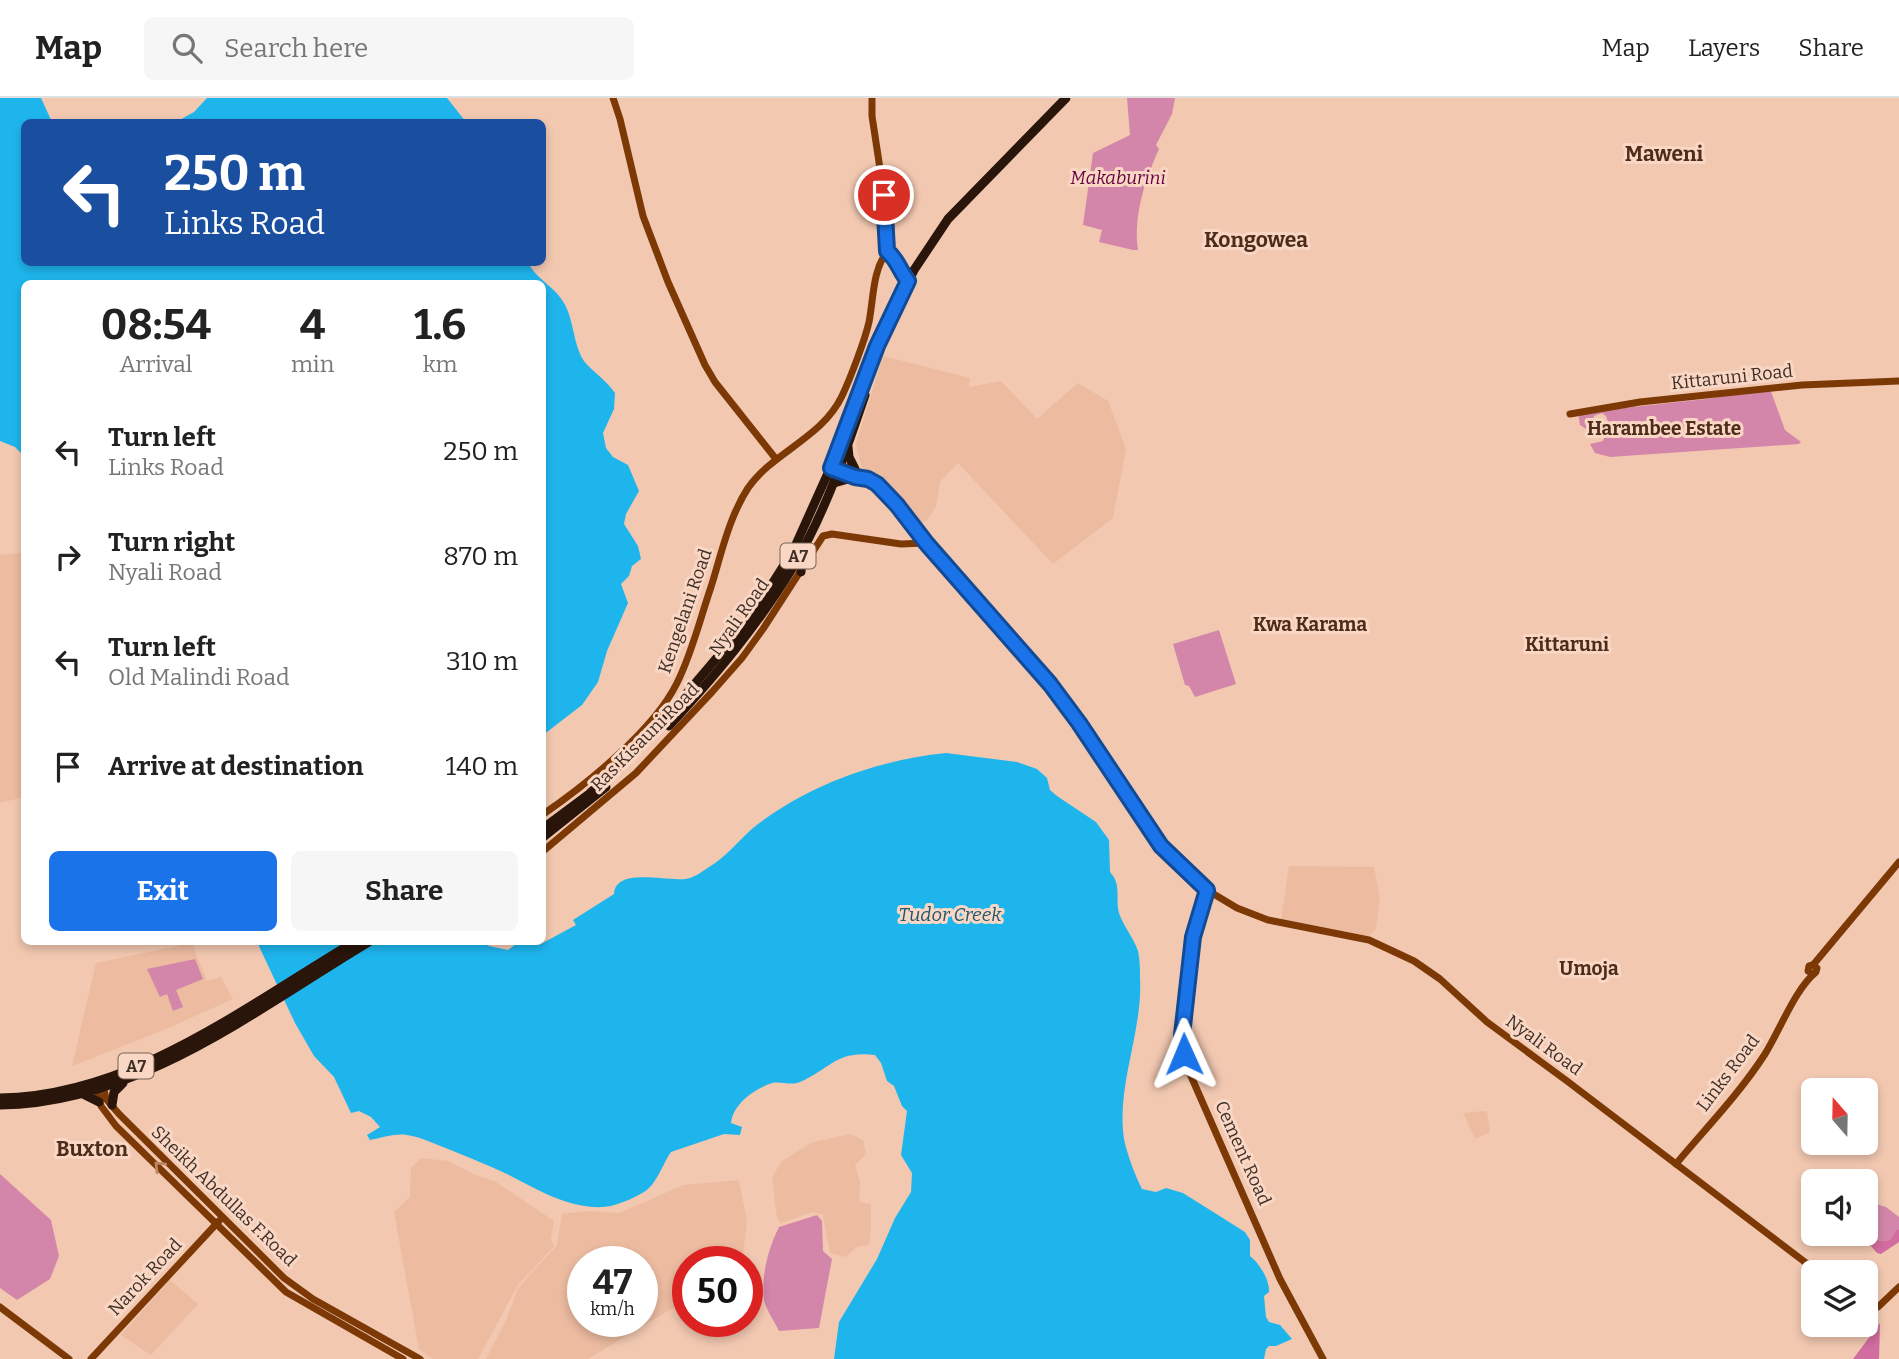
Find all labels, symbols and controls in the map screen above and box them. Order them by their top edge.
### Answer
search box [144,17,634,80]
text: Map [35,28,102,68]
icon: search [168,29,206,67]
text: Search here [224,33,368,64]
text: Map [1602,34,1650,62]
text: Layers [1688,34,1760,62]
text: Share [1798,34,1864,62]
district label: Maweni [1625,141,1703,167]
text: 250 m [164,144,305,203]
icon: left [49,147,140,238]
pin [854,165,914,225]
park label: Makaburini [1070,167,1166,189]
icon: arrive [865,176,903,214]
text: Links Road [164,204,325,242]
district label: Kongowea [1204,227,1308,253]
text: 08:54 [101,300,211,350]
text: 4 [300,300,325,350]
text: 1.6 [414,300,466,350]
text: Arrival [120,350,192,378]
text: min [291,350,334,378]
text: km [423,350,457,378]
street label: Kittaruni Road [1670,360,1794,394]
district label: Harambee Estate [1587,417,1741,440]
text: Turn left [108,422,216,453]
icon: left [49,433,87,471]
text: 250 m [443,436,518,467]
text: Links Road [108,453,224,481]
text: Turn right [108,527,235,558]
icon: right [49,538,87,576]
text: 870 m [443,541,518,572]
road number: A7 [780,544,816,569]
street label: Kengelani Road [653,545,717,676]
text: Nyali Road [108,558,222,586]
street label: Nyali Road [704,574,774,660]
district label: Kwa Karama [1253,613,1367,636]
text: Turn left [108,632,216,663]
district label: Kittaruni [1525,633,1609,656]
icon: left [49,643,87,681]
text: 310 m [446,646,518,677]
text: Old Malindi Road [108,663,290,691]
street label: Ras Kisauni Road [586,678,704,796]
icon: arrive [49,748,87,786]
text: Arrive at destination [108,751,363,782]
text: 140 m [446,751,518,782]
button: Exit [49,851,277,931]
button: Share [291,851,518,931]
water label: Tudor Creek [898,903,1002,926]
district label: Umoja [1559,957,1619,980]
street label: Nyali Road [1501,1010,1587,1080]
position arrow [1147,1017,1221,1091]
street label: Links Road [1692,1030,1764,1116]
road number: A7 [118,1054,154,1078]
north arrow [1801,1078,1878,1155]
map controls [1801,1078,1878,1337]
street label: Cement Road [1210,1097,1276,1209]
street label: Sheikh Abdullas F.Road [147,1121,301,1271]
district label: Buxton [56,1136,128,1162]
one-way arrow [155,1162,168,1175]
button: sound [1801,1169,1878,1246]
street label: Narok Road [104,1233,187,1320]
speed limit sign: 50 [672,1246,763,1337]
button: layers [1801,1260,1878,1337]
text: 47 [593,1261,632,1303]
text: km/h [590,1298,635,1320]

